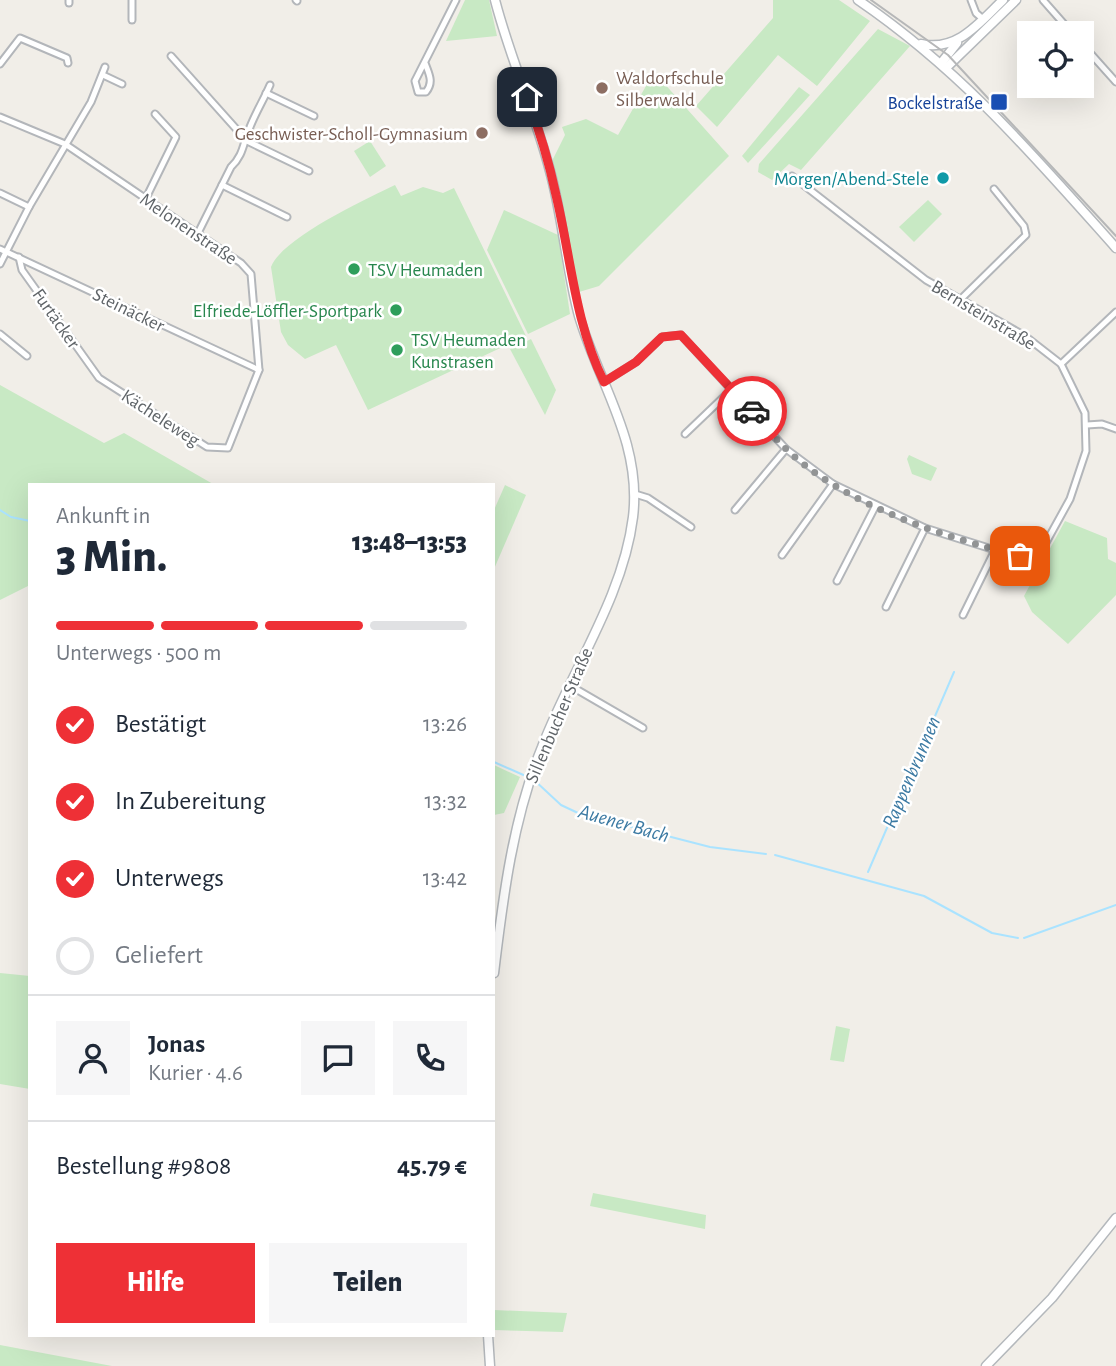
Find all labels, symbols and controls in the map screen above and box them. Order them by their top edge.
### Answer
map controls [1017,21,1094,98]
button: locate [1017,21,1094,98]
pin [497,67,557,127]
place label: Waldorfschule Silberwald [616,69,724,110]
icon: home [508,78,546,116]
marker: Waldorfschule Silberwald [594,80,610,96]
marker: Bockelstraße [989,92,1009,112]
place label: Bockelstraße [887,94,983,113]
place label: Geschwister-Scholl-Gymnasium [235,125,468,144]
marker: Geschwister-Scholl-Gymnasium [474,125,490,141]
place label: Morgen/Abend-Stele [774,170,929,189]
marker: Morgen/Abend-Stele [935,170,951,186]
street label: Melonenstraße [136,190,240,269]
marker: TSV Heumaden [346,261,362,277]
place label: TSV Heumaden [368,261,483,280]
street label: Bernsteinstraße [928,277,1039,354]
street label: Furtäcker [28,285,83,352]
street label: Steinäcker [89,285,167,336]
place label: Elfriede-Löffler-Sportpark [193,302,382,321]
marker: Elfriede-Löffler-Sportpark [388,302,404,318]
place label: TSV Heumaden Kunstrasen [411,331,526,372]
marker: TSV Heumaden Kunstrasen [389,342,405,358]
courier [717,376,787,446]
street label: Kächeleweg [118,386,203,451]
icon: car [733,392,771,430]
text: Ankunft in [56,505,150,528]
pin [990,526,1050,586]
text: 13:48–13:53 [352,529,467,555]
text: 3 Min. [56,534,167,580]
icon: bag [1001,537,1039,575]
text: Unterwegs · 500 m [56,642,221,665]
street label: Sillenbucher Straße [522,645,596,786]
icon: check [56,706,94,744]
text: Bestätigt [115,711,206,737]
text: 13:26 [423,713,467,736]
water label: Rappenbrunnen [879,713,945,831]
icon: check [56,783,94,821]
text: In Zubereitung [115,788,265,814]
text: 13:32 [424,790,467,813]
water label: Auener Bach [575,800,672,846]
icon: check [56,860,94,898]
text: Unterwegs [115,865,224,891]
text: 13:42 [423,867,467,890]
text: Geliefert [115,942,203,968]
button: person [56,1021,130,1095]
button: chat [301,1021,375,1095]
button: phone [393,1021,467,1095]
text: Jonas [148,1031,205,1057]
text: Kurier · 4.6 [148,1062,243,1085]
text: Bestellung #9808 [56,1153,231,1179]
text: 45.79 € [397,1153,467,1179]
button: Hilfe [56,1243,255,1323]
button: Teilen [269,1243,467,1323]

